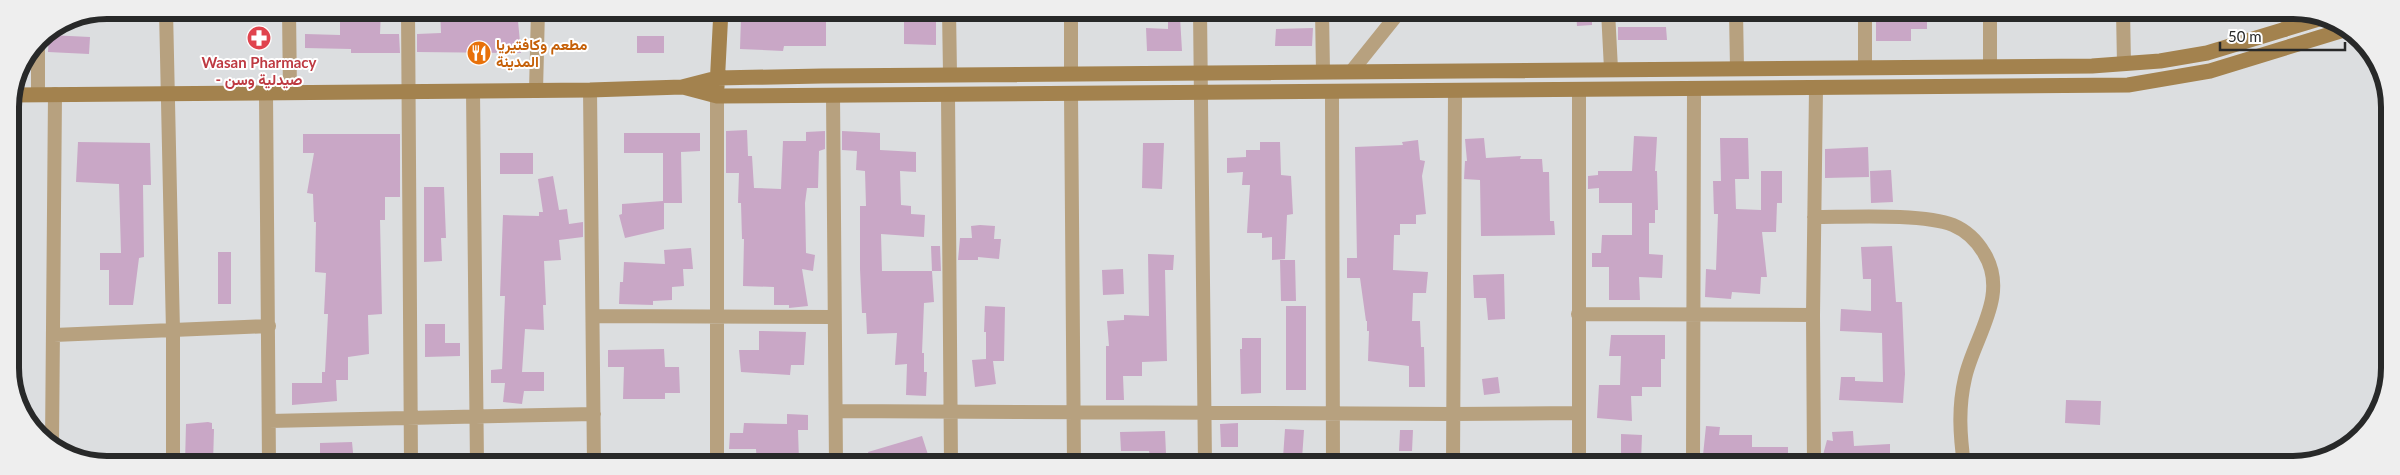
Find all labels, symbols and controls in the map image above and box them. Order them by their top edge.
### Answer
scale bar [2220,20,2345,52]
pharmacy icon: Wasan Pharmacy - صيدلية وسن [246,25,272,51]
text: 50 m [2228,27,2262,45]
place label: مطعم وكافتيريا المدينة [496,35,587,71]
restaurant icon: مطعم وكافتيريا المدينة [466,40,492,66]
place label: Wasan Pharmacy - صيدلية وسن [201,53,317,89]

